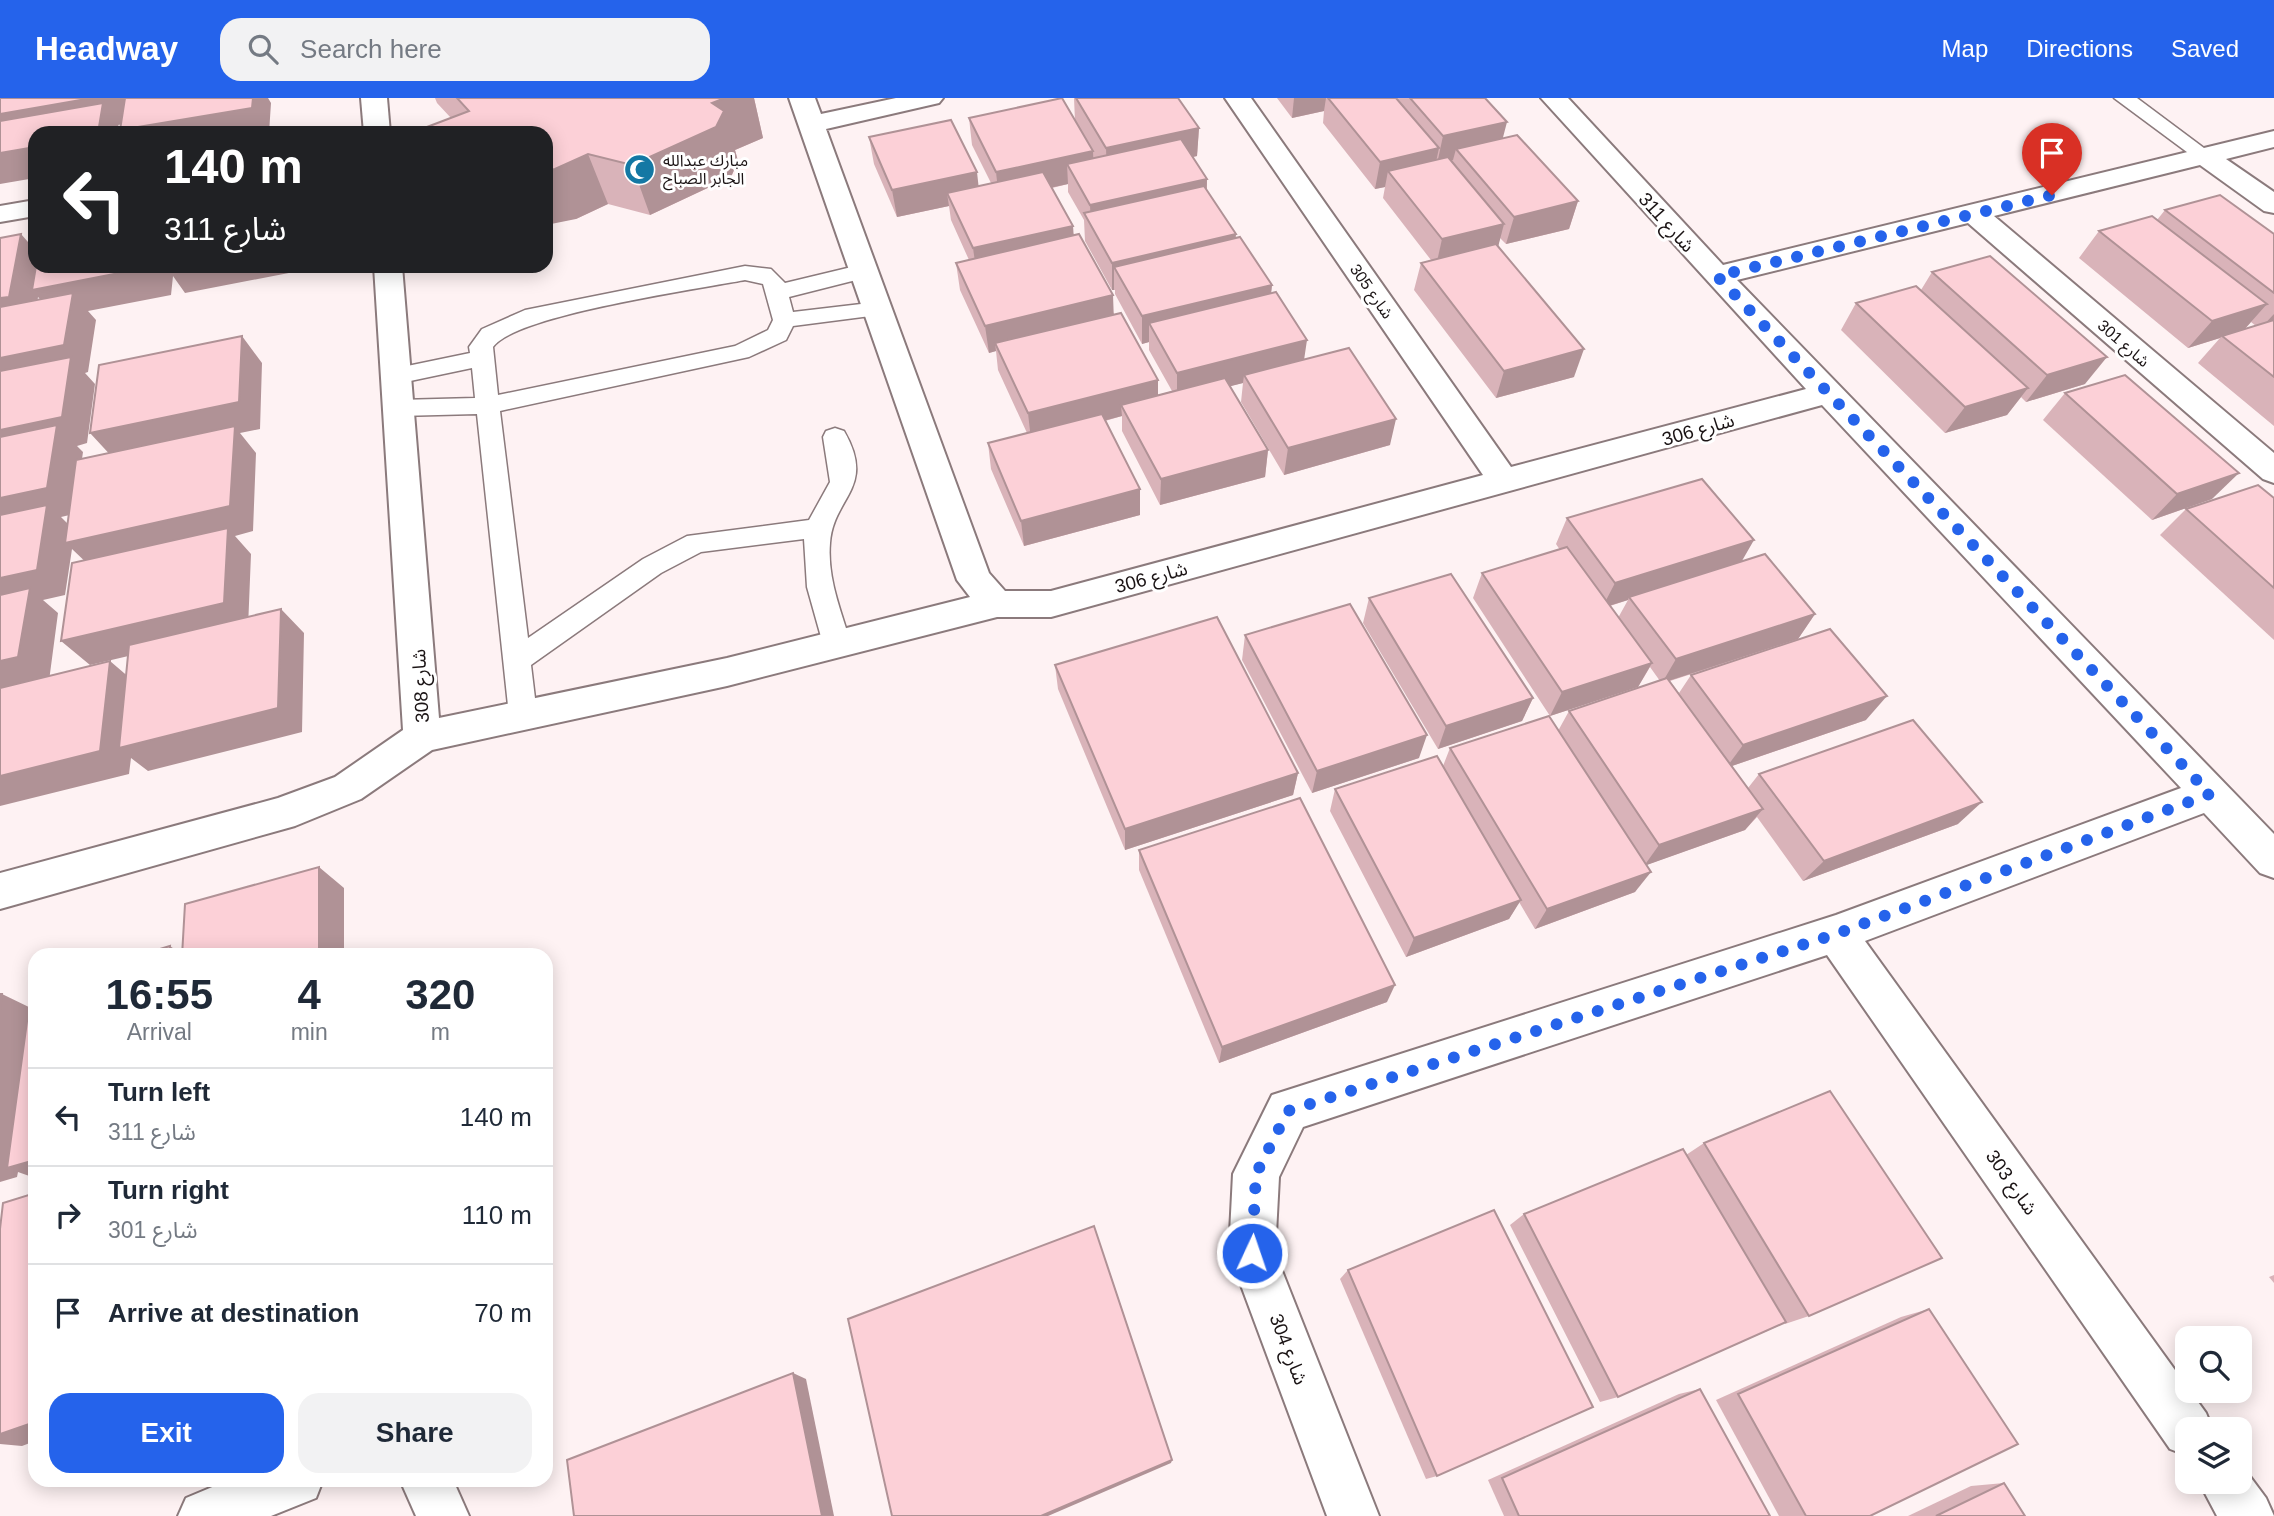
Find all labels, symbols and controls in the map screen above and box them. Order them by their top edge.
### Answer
search box [220,18,710,81]
text: Headway [35,30,178,67]
icon: search [244,30,282,68]
text: Search here [300,34,442,64]
text: Map [1942,35,1988,62]
text: Directions [2026,35,2133,62]
text: Saved [2171,35,2239,62]
pin [2022,123,2082,195]
icon: arrive [2033,134,2071,172]
text: 140 m [164,139,303,193]
mosque icon: مبارك عبدالله الجابر الصباح [623,152,657,186]
place label: مبارك عبدالله الجابر الصباح [663,152,748,191]
icon: left [49,154,140,245]
street label: شارع 311 [1632,188,1699,258]
text: شارع 311 [164,211,286,247]
street label: شارع 305 [1343,261,1396,324]
street label: شارع 301 [2092,317,2153,373]
street label: شارع 306 [1660,409,1737,453]
street label: شارع 306 [1113,558,1190,600]
street label: شارع 308 [408,648,436,723]
text: 16:55 [106,971,213,1018]
text: 4 [297,971,321,1018]
text: 320 [405,971,475,1018]
text: Arrival [127,1019,192,1045]
text: min [291,1019,328,1045]
text: m [431,1019,450,1045]
text: Turn left [108,1077,210,1107]
icon: left [49,1098,87,1136]
text: 140 m [460,1102,532,1132]
text: شارع 311 [108,1119,196,1145]
street label: شارع 303 [1979,1146,2041,1220]
text: Turn right [108,1175,229,1205]
icon: right [49,1196,87,1234]
text: 110 m [462,1200,532,1230]
position arrow [1215,1216,1289,1290]
text: شارع 301 [108,1217,198,1243]
icon: arrive [49,1294,87,1332]
text: Arrive at destination [108,1298,359,1328]
text: 70 m [474,1298,532,1328]
street label: شارع 304 [1263,1311,1312,1389]
map controls [2175,1326,2252,1494]
button: search [2175,1326,2252,1403]
button: Exit [49,1393,284,1473]
button: Share [298,1393,532,1473]
button: layers [2175,1417,2252,1494]

